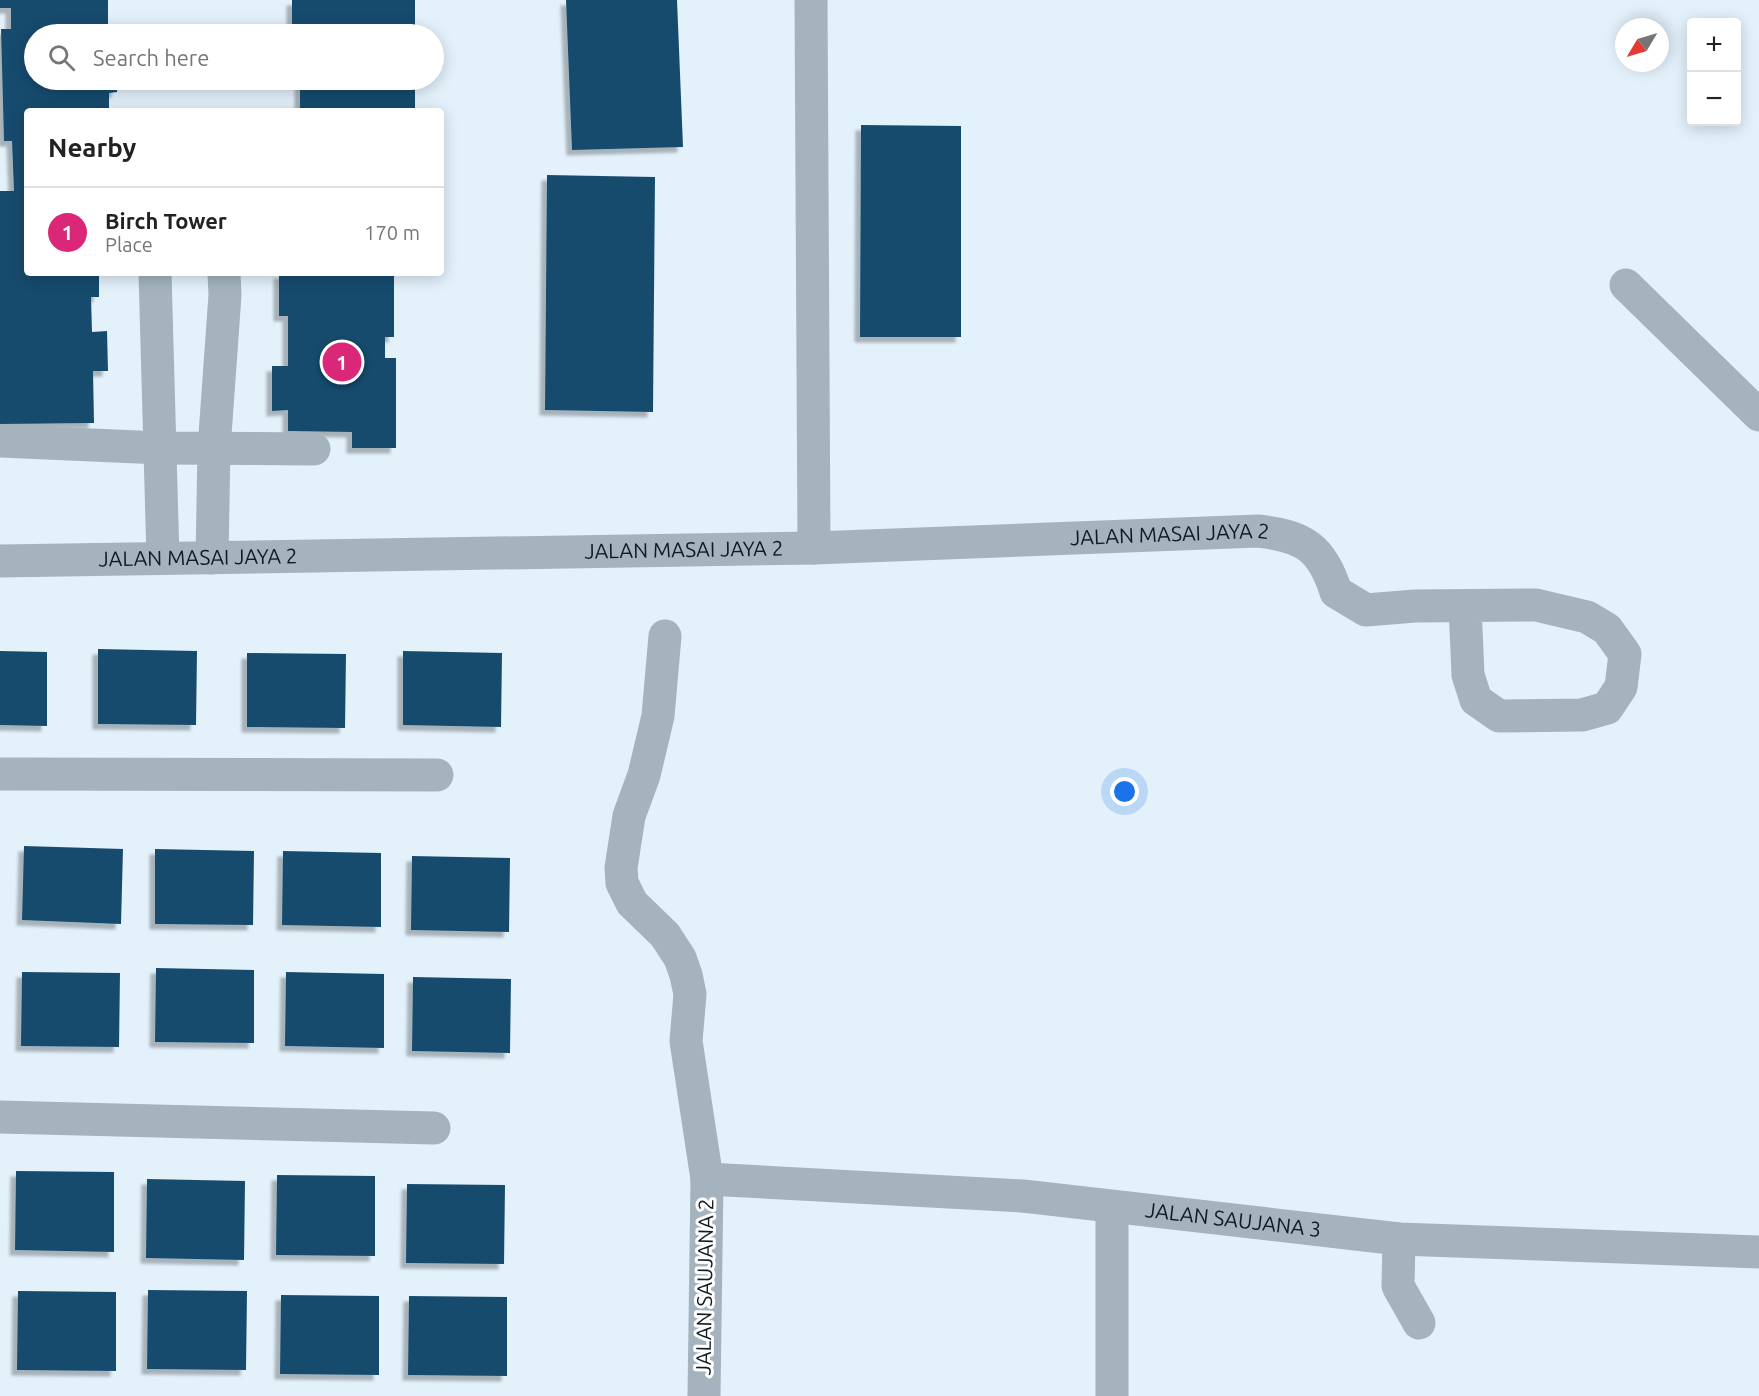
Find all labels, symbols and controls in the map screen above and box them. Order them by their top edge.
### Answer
north arrow [1615,18,1669,72]
map controls [1687,18,1741,126]
button: + [1687,18,1741,72]
search box [24,24,444,90]
icon: search [45,41,78,74]
text: Search here [93,45,209,70]
button: − [1687,72,1741,126]
text: Nearby [48,133,136,162]
text: Birch Tower [105,208,227,233]
text: 1 [62,221,73,244]
text: 170 m [364,221,420,244]
text: Place [105,233,153,256]
pin: 1 [322,340,362,385]
street label: JALAN MASAI JAYA 2 [1070,518,1271,549]
street label: JALAN MASAI JAYA 2 [584,535,784,563]
street label: JALAN MASAI JAYA 2 [98,543,298,570]
your location [1110,777,1139,806]
street label: JALAN SAUJANA 3 [1144,1197,1323,1241]
street label: JALAN SAUJANA 2 [690,1198,718,1376]

